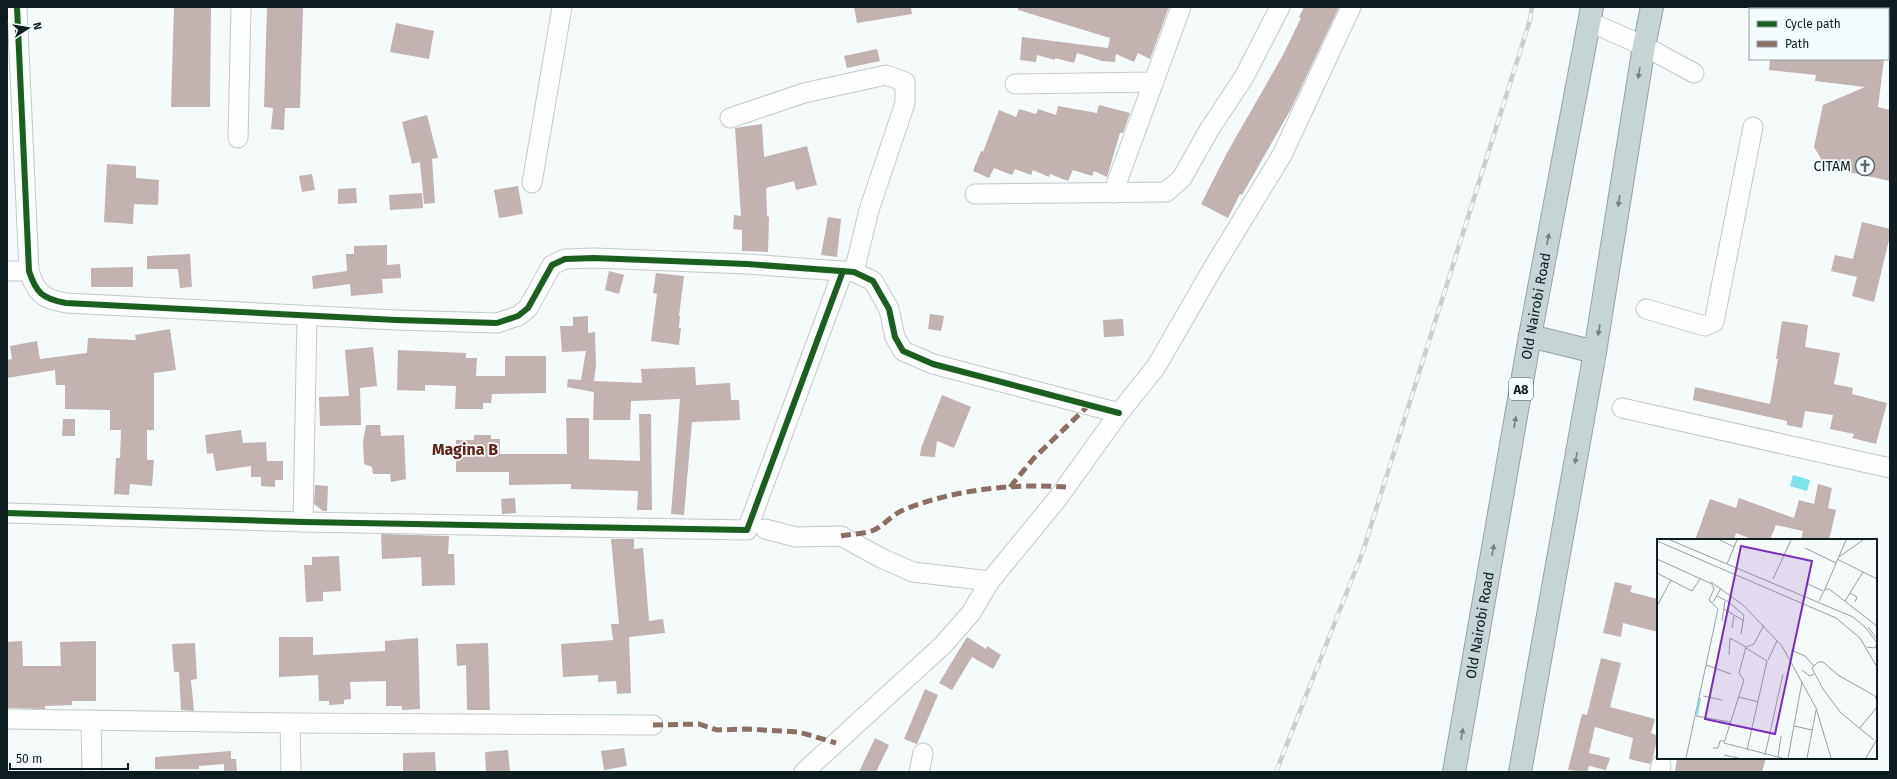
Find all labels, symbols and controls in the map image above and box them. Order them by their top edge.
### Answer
north arrow [8,8,48,48]
legend [1749,8,1889,60]
text: Cycle path [1785,17,1841,31]
text: N [30,21,44,31]
text: Path [1785,37,1809,51]
one-way arrow [1636,67,1642,79]
church icon: CITAM [1854,155,1876,177]
place label: CITAM [1814,158,1851,175]
one-way arrow [1616,195,1622,207]
one-way arrow [1545,233,1551,245]
street label: Old Nairobi Road [1518,251,1554,361]
one-way arrow [1596,324,1602,336]
road number: A8 [1509,378,1533,400]
one-way arrow [1512,416,1518,428]
district label: Magina B [432,440,498,459]
one-way arrow [1572,451,1578,464]
inset map [1657,539,1877,759]
one-way arrow [1490,544,1496,557]
street label: Old Nairobi Road [1462,570,1497,680]
one-way arrow [1459,728,1465,740]
scale bar [10,745,128,771]
text: 50 m [16,752,42,766]

